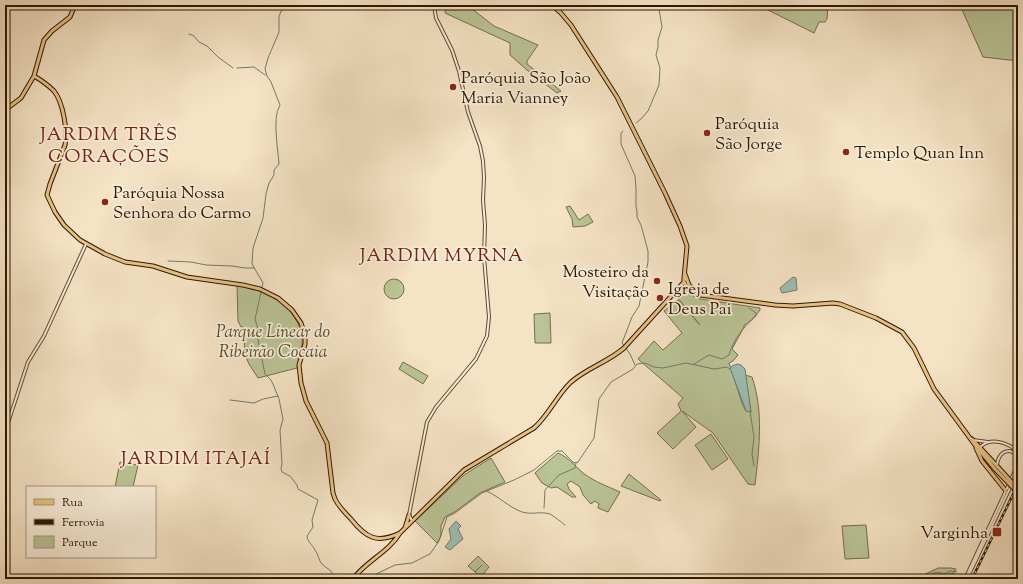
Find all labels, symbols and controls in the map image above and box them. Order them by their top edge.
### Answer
place label: Paróquia São João Maria Vianney [461,67,591,111]
marker: Paróquia São João Maria Vianney [448,82,458,92]
place label: Paróquia São Jorge [715,113,782,157]
district label: JARDIM TRÊS CORAÇÕES [39,122,178,171]
marker: Paróquia São Jorge [702,128,712,138]
place label: Templo Quan Inn [854,142,984,166]
marker: Templo Quan Inn [841,147,851,157]
place label: Paróquia Nossa Senhora do Carmo [113,182,251,226]
marker: Paróquia Nossa Senhora do Carmo [100,197,110,207]
district label: JARDIM MYRNA [359,243,524,270]
place label: Mosteiro da Visitação [562,261,649,305]
marker: Mosteiro da Visitação [652,276,662,286]
place label: Igreja de Deus Pai [668,278,732,322]
marker: Igreja de Deus Pai [655,293,665,303]
park label: Parque Linear do Ribeirão Cocaia [216,321,330,365]
district label: JARDIM ITAJAÍ [120,446,271,473]
legend [26,486,156,558]
text: Rua [62,494,83,512]
text: Ferrovia [62,514,105,532]
place label: Varginha [920,522,988,546]
marker: Varginha [991,526,1003,538]
text: Parque [62,534,98,552]

